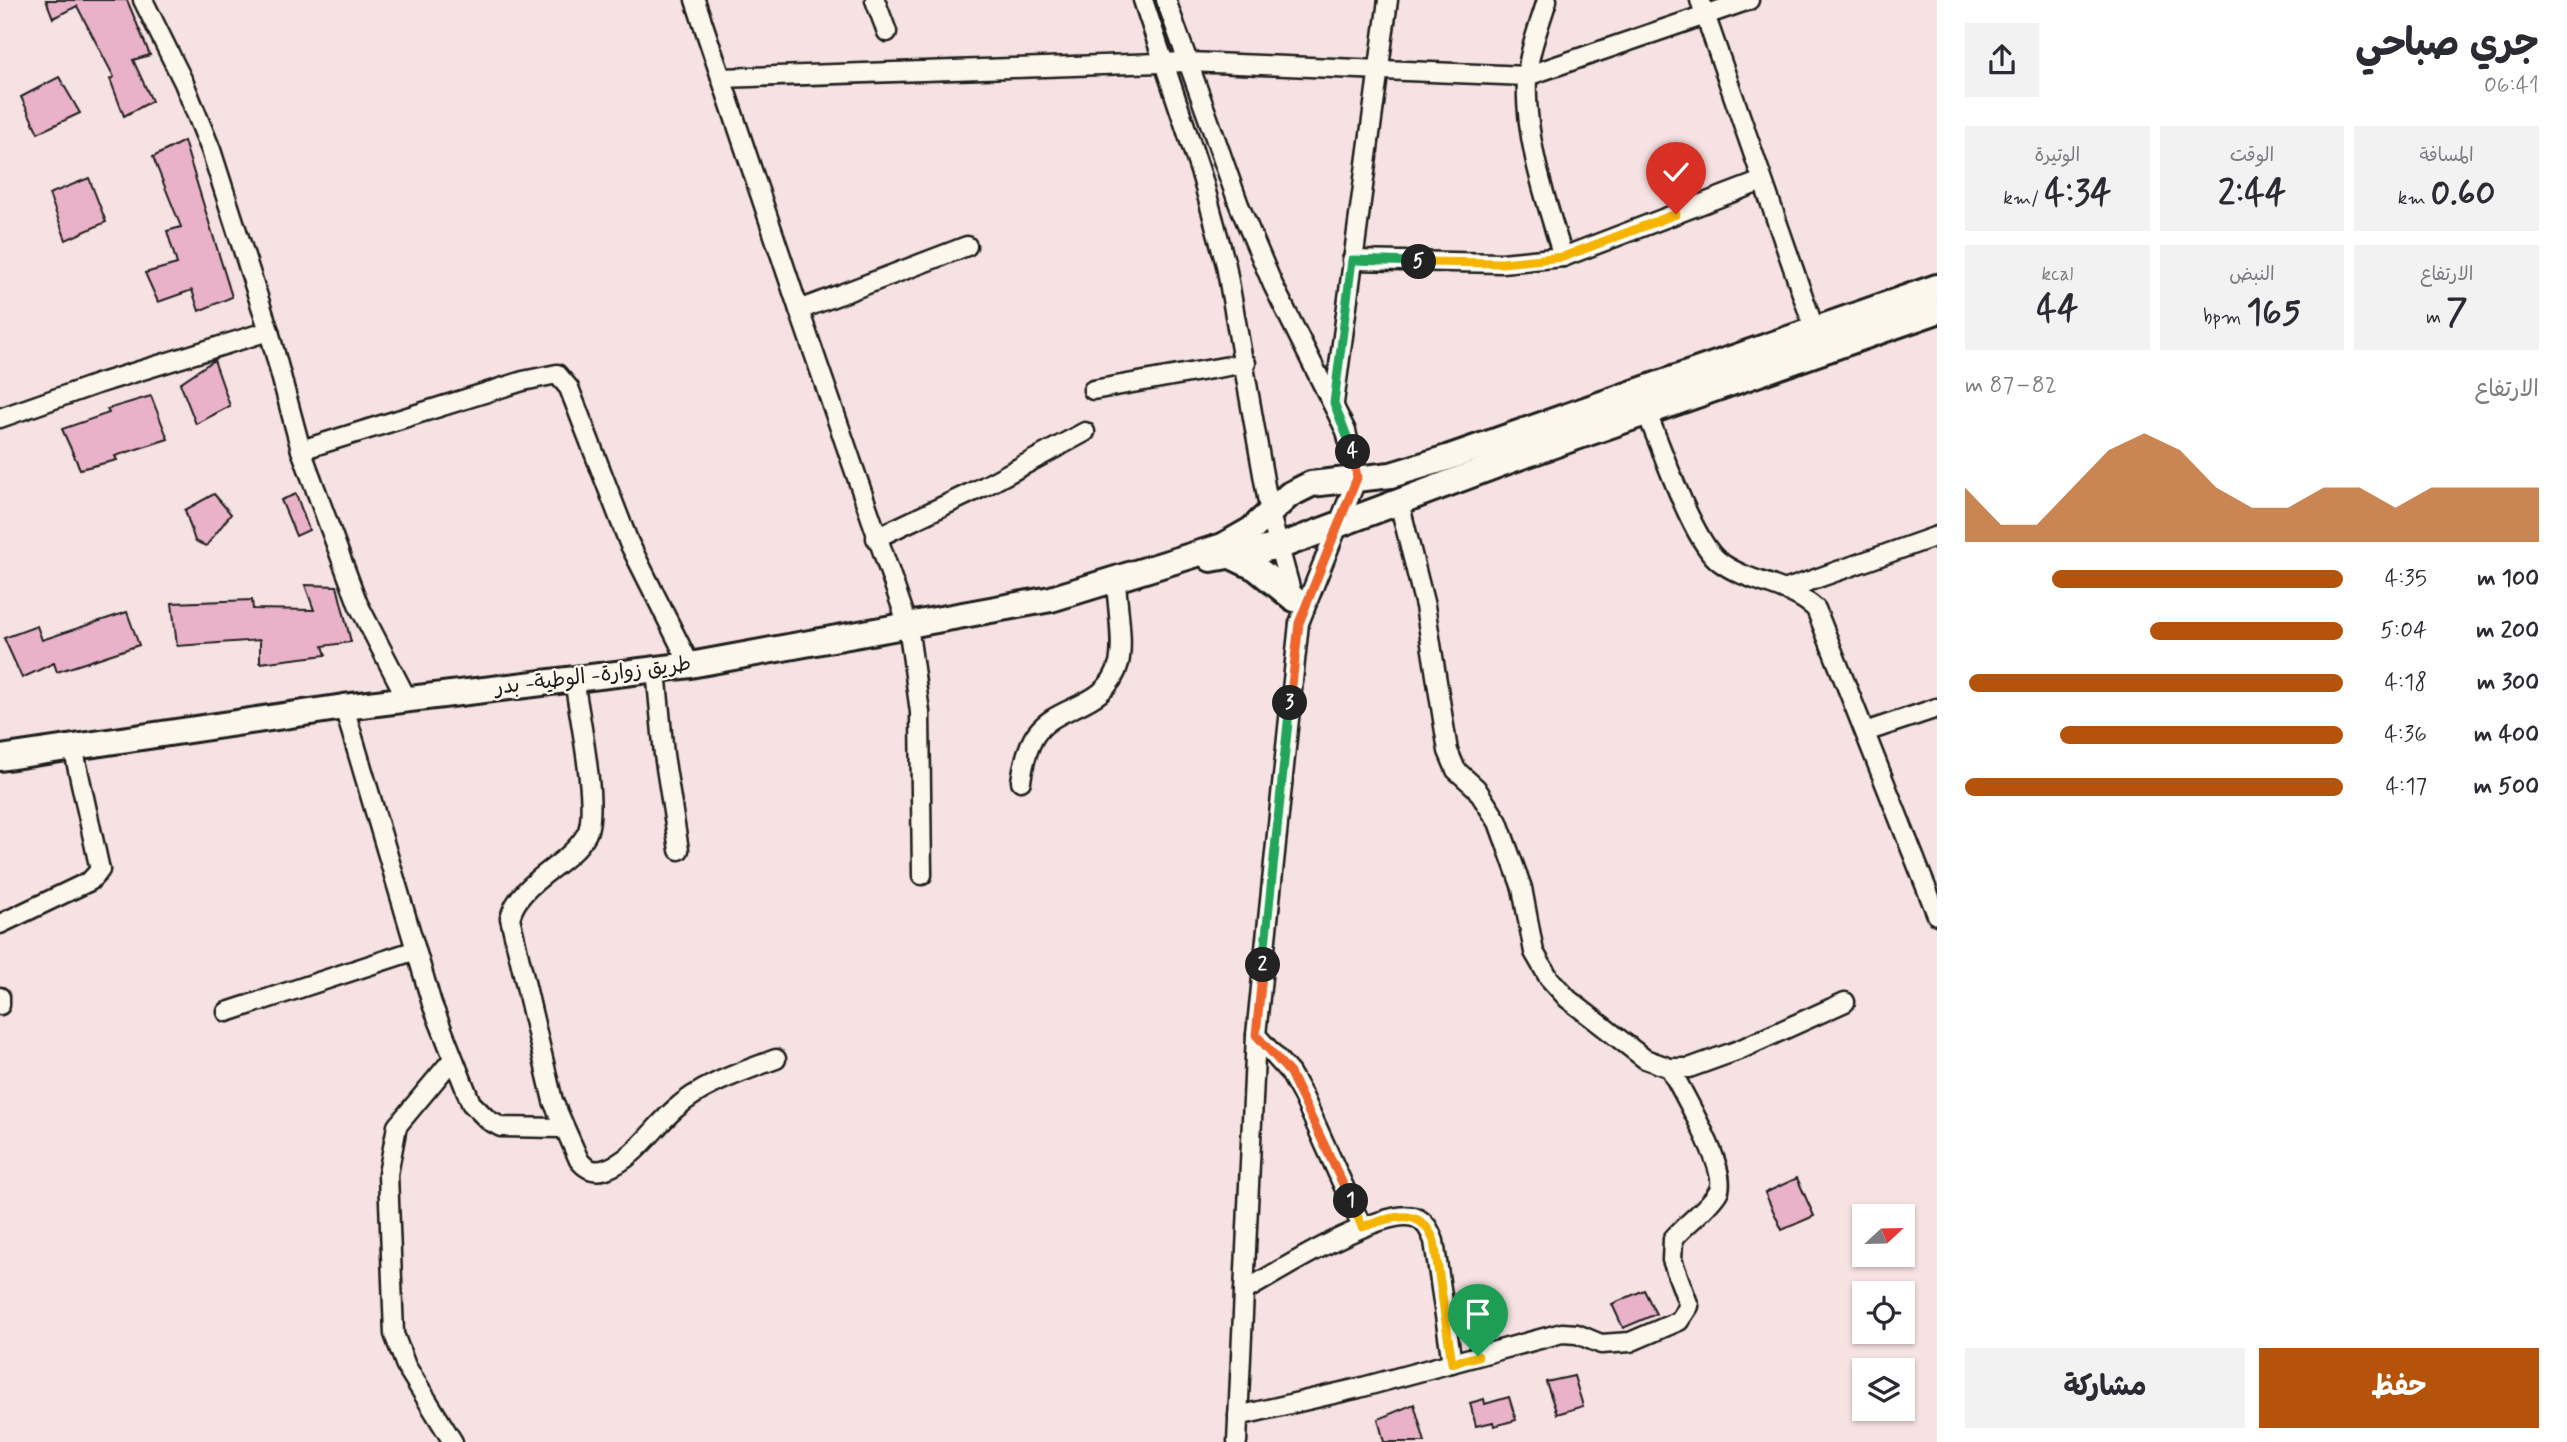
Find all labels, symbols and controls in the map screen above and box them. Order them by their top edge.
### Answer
text: جري صباحي [2355,20,2539,69]
button: share [1965,23,2039,97]
text: 06:41 [2484,71,2539,101]
pin [1646,142,1706,214]
text: الوتيرة [2034,143,2080,168]
text: الوقت [2230,143,2274,168]
text: المسافة [2420,143,2474,168]
icon: check [1657,153,1695,191]
text: 4:34 [2045,171,2111,217]
text: 2:44 [2218,171,2286,217]
text: 0.60 [2431,171,2496,217]
text: /km [2003,186,2045,211]
text: km [2398,186,2431,211]
pin: 5 [1402,244,1436,280]
text: 5 [1413,249,1424,274]
text: kcal [2041,262,2073,287]
text: النبض [2229,262,2275,287]
text: الارتفاع [2420,262,2473,287]
text: 44 [2037,287,2078,333]
text: 165 [2246,290,2301,336]
text: 7 [2446,290,2467,336]
text: bpm [2203,305,2246,330]
text: m [2426,305,2446,330]
text: 82–87 m [1965,371,2057,401]
text: الارتفاع [2475,375,2539,405]
pin: 4 [1336,434,1370,470]
text: 4 [1347,439,1358,464]
text: 4:35 [2385,564,2427,594]
text: 100 m [2477,564,2539,594]
text: 5:04 [2380,616,2427,646]
text: 200 m [2476,616,2539,646]
street label: طريق زوارة- الوطية- بدر [491,650,693,702]
text: 4:18 [2385,668,2427,698]
text: 300 m [2477,668,2539,698]
pin: 3 [1272,686,1308,720]
text: 3 [1285,690,1294,715]
text: 4:36 [2384,720,2427,750]
text: 400 m [2474,720,2539,750]
text: 4:17 [2386,772,2427,802]
text: 500 m [2474,772,2539,802]
pin: 2 [1246,948,1280,982]
text: 2 [1258,952,1267,977]
pin: 1 [1334,1184,1368,1218]
text: 1 [1346,1188,1355,1213]
north arrow [1852,1204,1914,1267]
map controls [1852,1204,1915,1421]
button: locate [1852,1281,1915,1344]
pin [1448,1284,1508,1356]
icon: arrive [1459,1295,1497,1333]
button: مشاركة [1965,1348,2245,1428]
button: حفظ [2259,1348,2539,1428]
button: layers [1852,1358,1915,1421]

